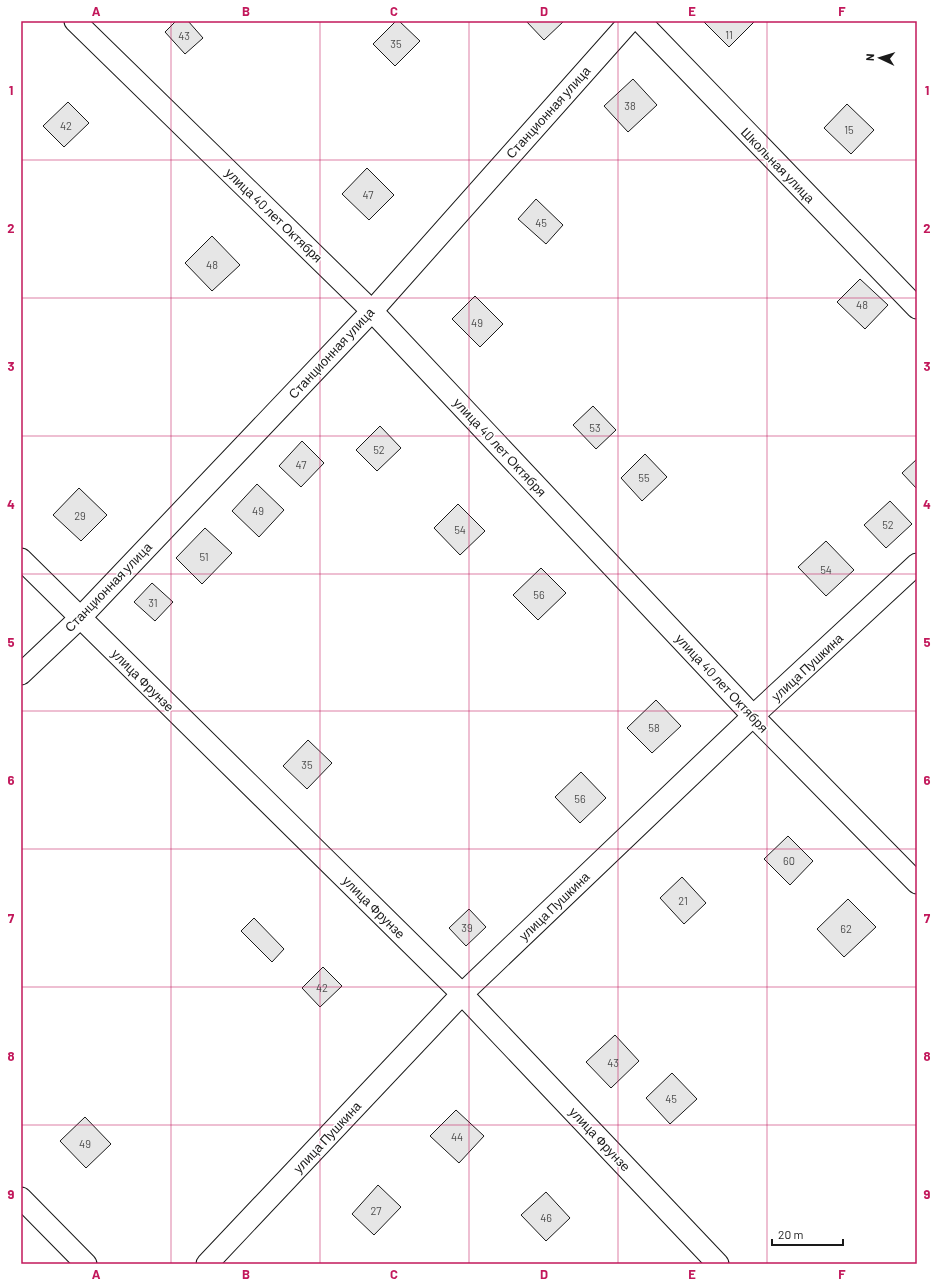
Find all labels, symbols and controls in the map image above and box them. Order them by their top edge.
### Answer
text: A [92,3,101,19]
text: B [242,3,250,19]
text: C [390,3,398,19]
text: D [540,3,548,19]
text: E [688,3,696,19]
text: F [838,3,846,19]
house number: 11 [725,28,733,41]
house number: 43 [178,29,190,42]
house number: 35 [390,37,402,50]
north arrow [860,38,900,78]
text: N [863,53,876,61]
street label: Станционная улица [502,62,594,161]
text: 1 [9,82,13,98]
text: 1 [925,82,929,98]
house number: 38 [624,99,636,112]
house number: 42 [60,119,72,132]
house number: 15 [844,123,854,136]
street label: Школьная улица [738,124,819,207]
street label: улица 40 лет Октября [222,164,326,266]
house number: 47 [363,188,373,201]
house number: 45 [535,216,547,229]
text: 2 [7,220,15,236]
text: 2 [923,220,931,236]
house number: 48 [206,258,218,271]
house number: 48 [856,298,868,311]
street label: Станционная улица [285,304,378,402]
house number: 49 [471,316,483,329]
text: 3 [7,358,15,374]
text: 3 [923,358,931,374]
street label: улица 40 лет Октября [450,394,550,500]
house number: 53 [589,421,601,434]
house number: 52 [373,443,385,456]
house number: 47 [296,458,306,471]
house number: 55 [638,471,650,484]
text: 4 [7,496,15,512]
text: 4 [923,496,931,512]
house number: 49 [252,504,264,517]
house number: 29 [74,509,86,522]
house number: 52 [882,518,894,531]
house number: 54 [454,523,466,536]
street label: Станционная улица [61,538,155,635]
house number: 51 [199,550,209,563]
house number: 54 [820,563,832,576]
house number: 56 [533,588,545,601]
house number: 31 [148,596,158,609]
street label: улица Пушкина [768,629,847,704]
street label: улица 40 лет Октября [672,630,772,736]
text: 5 [7,634,15,650]
text: 5 [923,634,931,650]
street label: улица Фрунзе [108,645,178,715]
house number: 58 [648,721,660,734]
house number: 35 [301,758,313,771]
text: 6 [8,772,15,788]
text: 6 [924,772,931,788]
house number: 56 [574,792,586,805]
house number: 60 [783,854,795,867]
street label: улица Пушкина [515,868,593,944]
street label: улица Фрунзе [339,872,409,942]
house number: 21 [678,894,688,907]
text: 7 [8,910,15,926]
text: 7 [924,910,931,926]
house number: 39 [461,921,473,934]
house number: 62 [840,922,852,935]
house number: 42 [316,981,328,994]
text: 8 [7,1048,15,1064]
text: 8 [923,1048,931,1064]
house number: 43 [607,1056,619,1069]
house number: 45 [665,1092,677,1105]
street label: улица Пушкина [290,1097,365,1176]
street label: улица Фрунзе [566,1104,634,1174]
house number: 44 [451,1130,463,1143]
house number: 49 [79,1137,91,1150]
text: 9 [8,1186,15,1202]
text: 9 [924,1186,931,1202]
house number: 27 [370,1204,382,1217]
house number: 46 [540,1211,552,1224]
scale bar [772,1221,843,1247]
text: 20 m [778,1227,804,1241]
text: A [92,1266,101,1282]
text: B [242,1266,250,1282]
text: C [390,1266,398,1282]
text: D [540,1266,548,1282]
text: E [688,1266,696,1282]
text: F [838,1266,846,1282]

